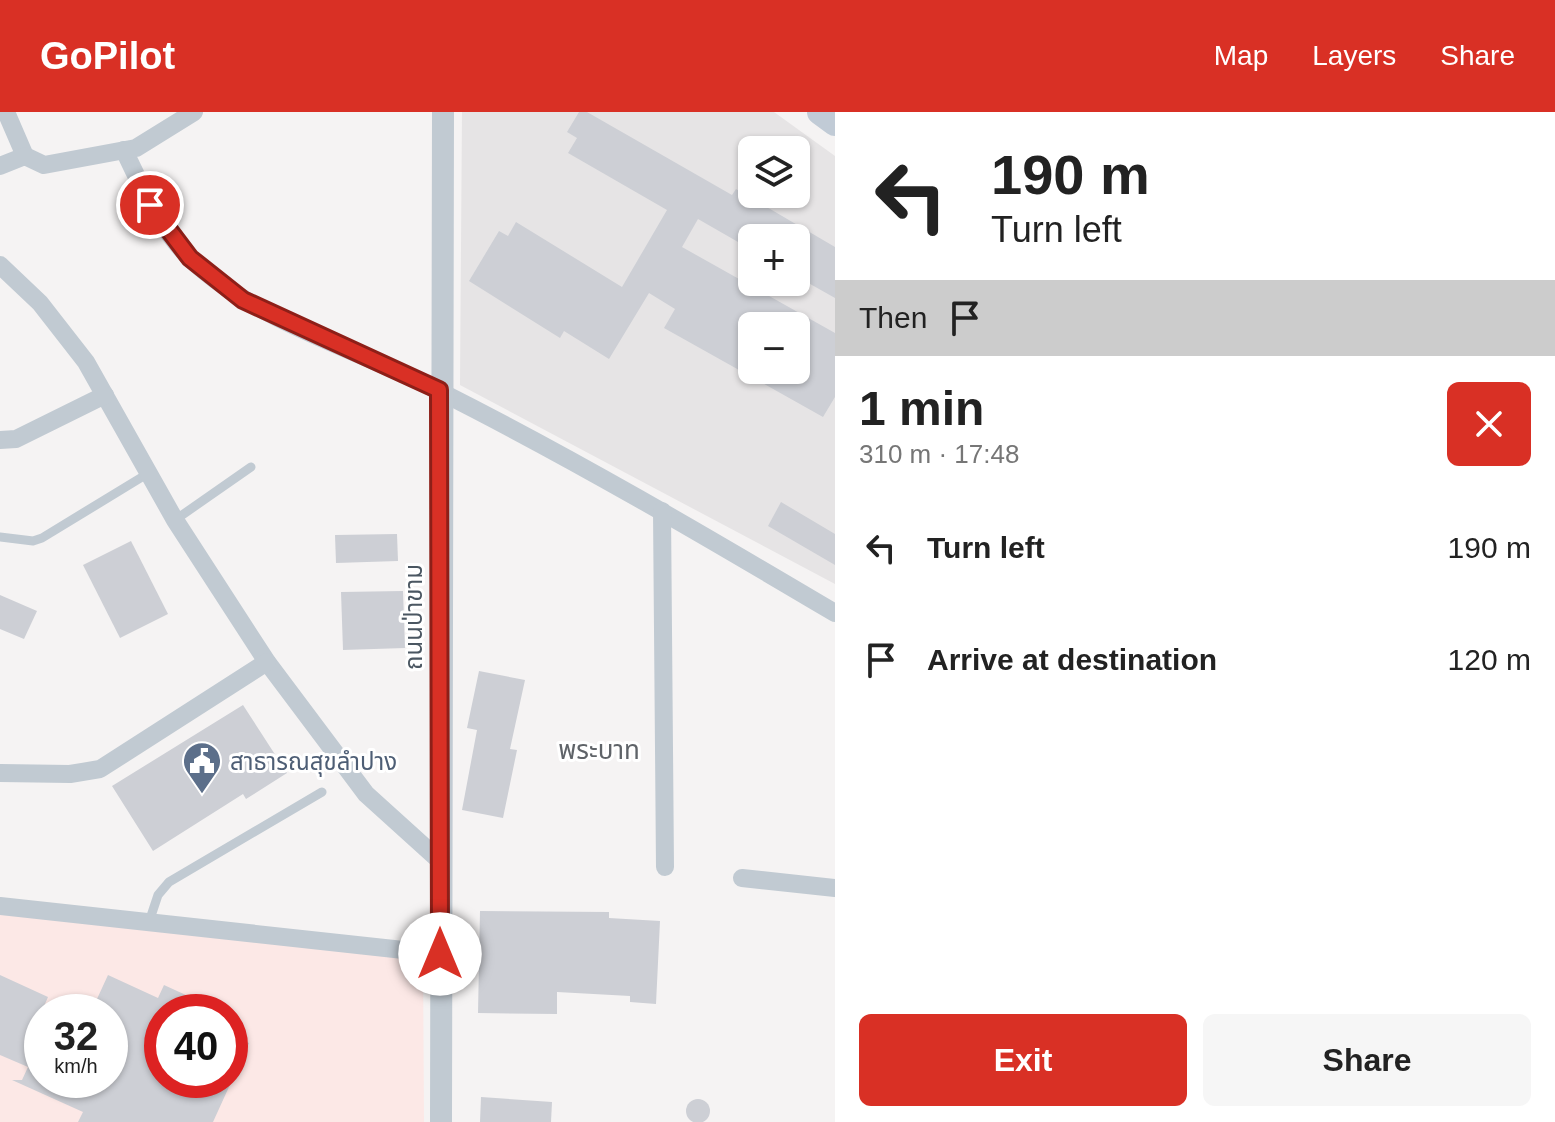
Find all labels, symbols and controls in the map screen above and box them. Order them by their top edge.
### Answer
text: GoPilot [40,35,175,77]
text: Map [1214,40,1268,71]
text: Layers [1312,40,1396,71]
text: Share [1440,40,1515,71]
map controls [738,136,810,384]
button: layers [738,136,810,208]
text: 190 m [991,143,1150,206]
icon: left [859,144,963,248]
pin [116,171,184,239]
icon: arrive [128,183,172,227]
text: Turn left [991,209,1122,250]
button: + [738,224,810,296]
icon: arrive [943,296,987,340]
text: Then [859,301,927,334]
button: − [738,312,810,384]
text: 1 min [859,382,984,435]
button: close [1447,382,1531,466]
text: 310 m · 17:48 [859,439,1019,469]
icon: left [859,526,903,570]
text: Turn left [927,531,1045,564]
text: 190 m [1448,531,1531,564]
street label: ถนนป่าขาม [400,564,427,670]
icon: arrive [859,638,903,682]
text: Arrive at destination [927,643,1217,676]
text: 120 m [1448,643,1531,676]
district label: พระบาท [558,735,640,765]
public building icon: สาธารณสุขลำปาง [181,740,223,795]
place label: สาธารณสุขลำปาง [230,748,397,777]
position arrow [398,912,482,996]
speed limit sign: 40 [144,994,248,1098]
text: 32 [54,1014,98,1058]
button: Exit [859,1014,1187,1106]
button: Share [1203,1014,1531,1106]
text: km/h [54,1055,98,1077]

